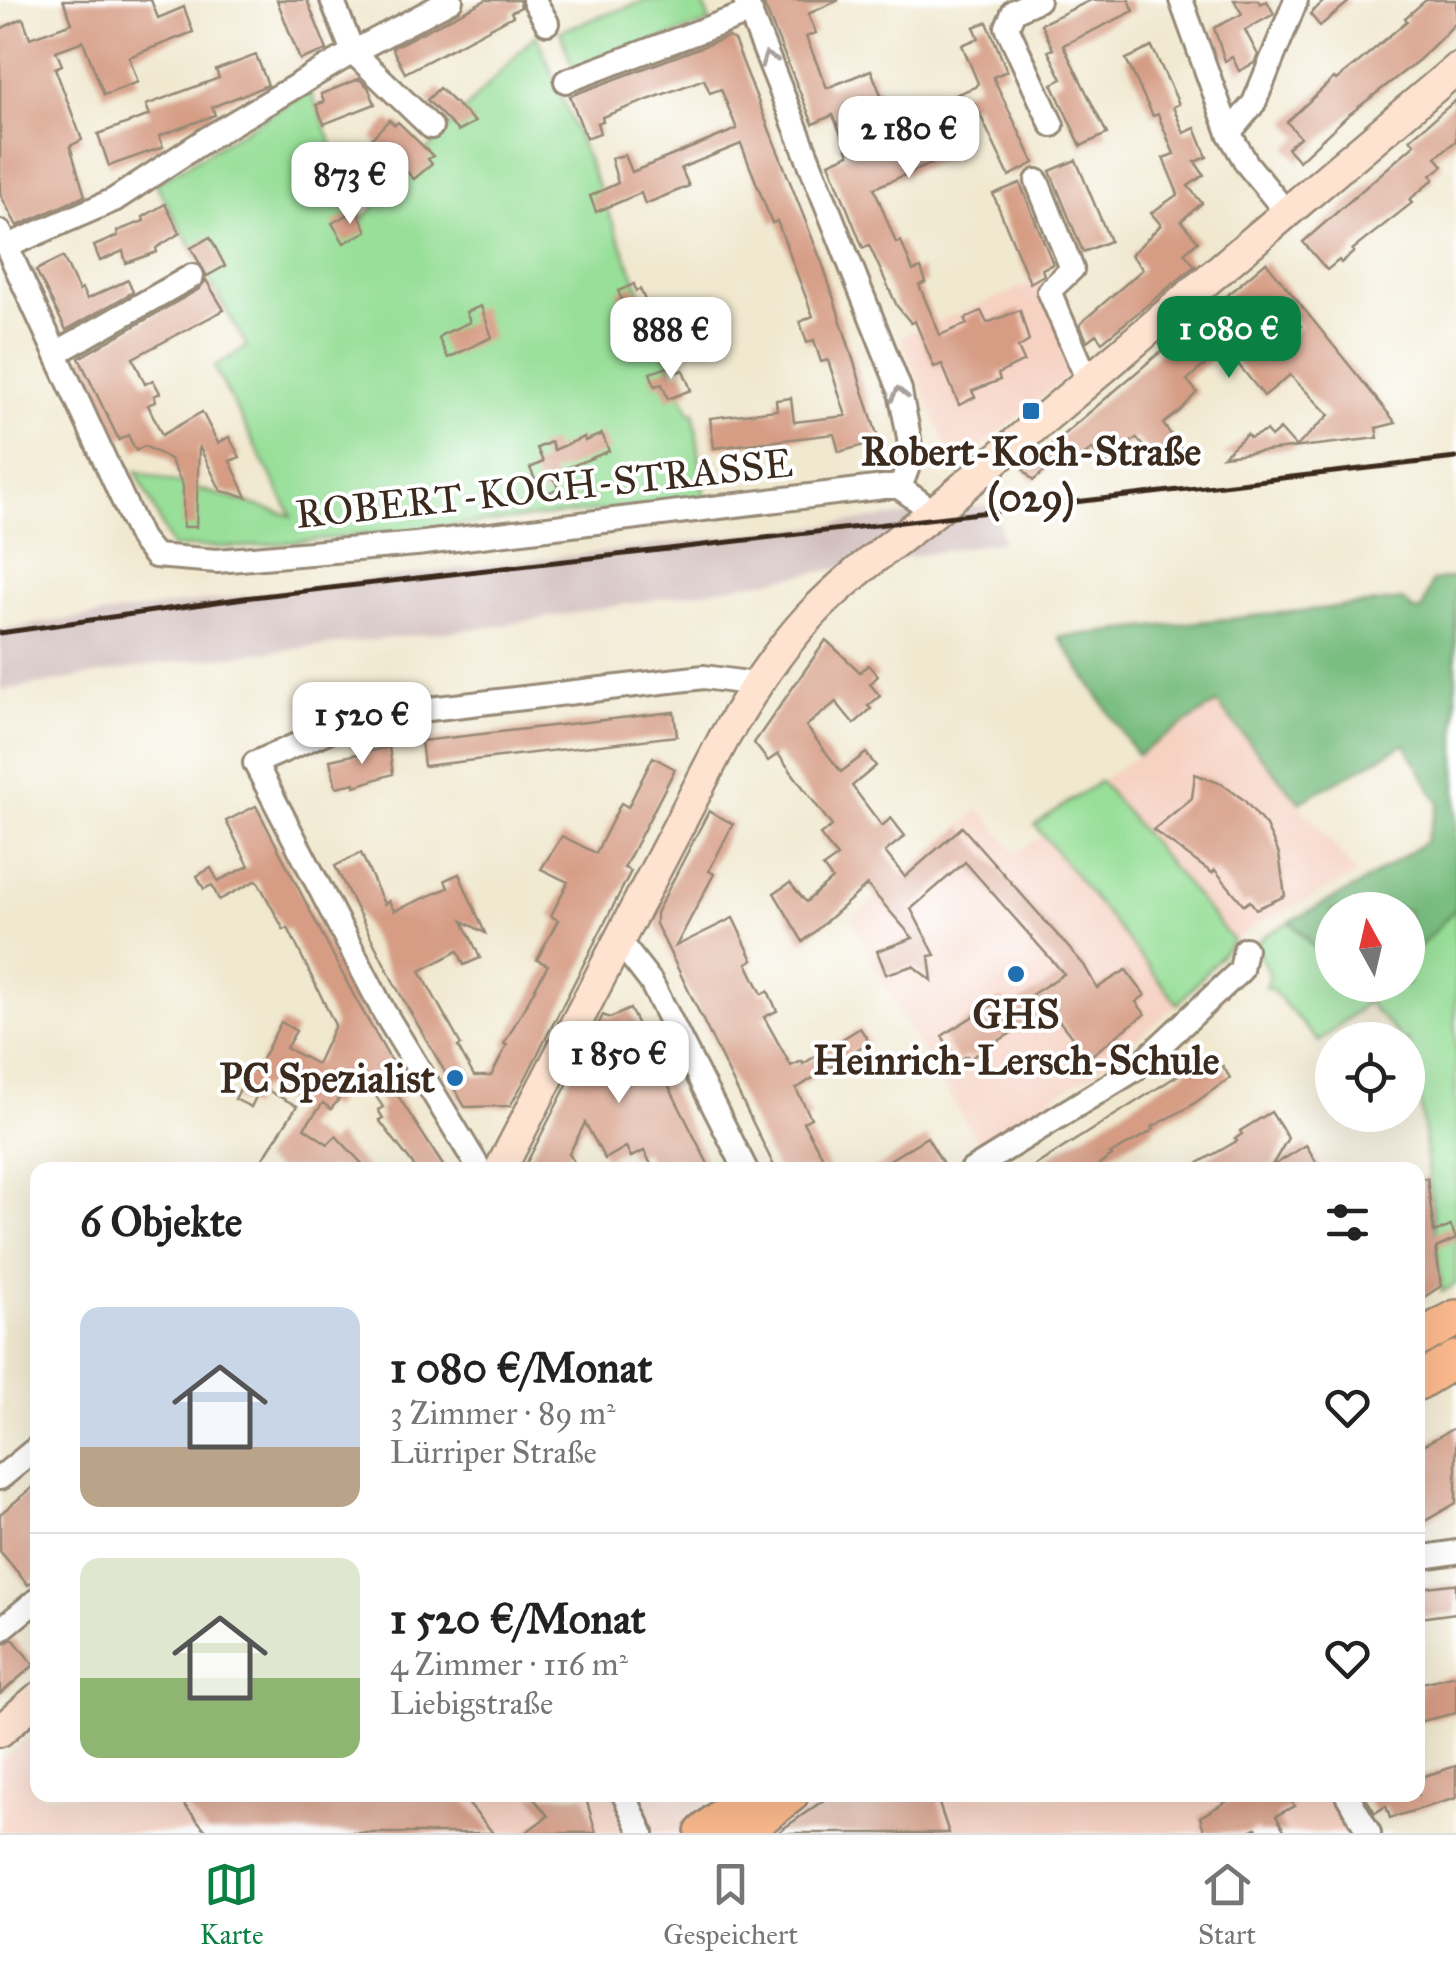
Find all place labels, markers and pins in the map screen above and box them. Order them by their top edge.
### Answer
pin: 2 180 € [817,96,1001,181]
pin: 873 € [280,142,420,227]
pin: 1 080 € [1137,296,1321,381]
pin: 888 € [601,297,741,382]
marker: Robert-Koch-Straße (029) [1020,400,1042,422]
place label: Robert-Koch-Straße (029) [861,427,1201,523]
pin: 1 520 € [270,682,454,767]
marker: GHS Heinrich-Lersch-Schule [1005,963,1027,985]
place label: GHS Heinrich-Lersch-Schule [813,990,1220,1085]
pin: 1 850 € [527,1021,711,1106]
place label: PC Spezialist [220,1054,436,1103]
marker: PC Spezialist [444,1067,466,1089]

